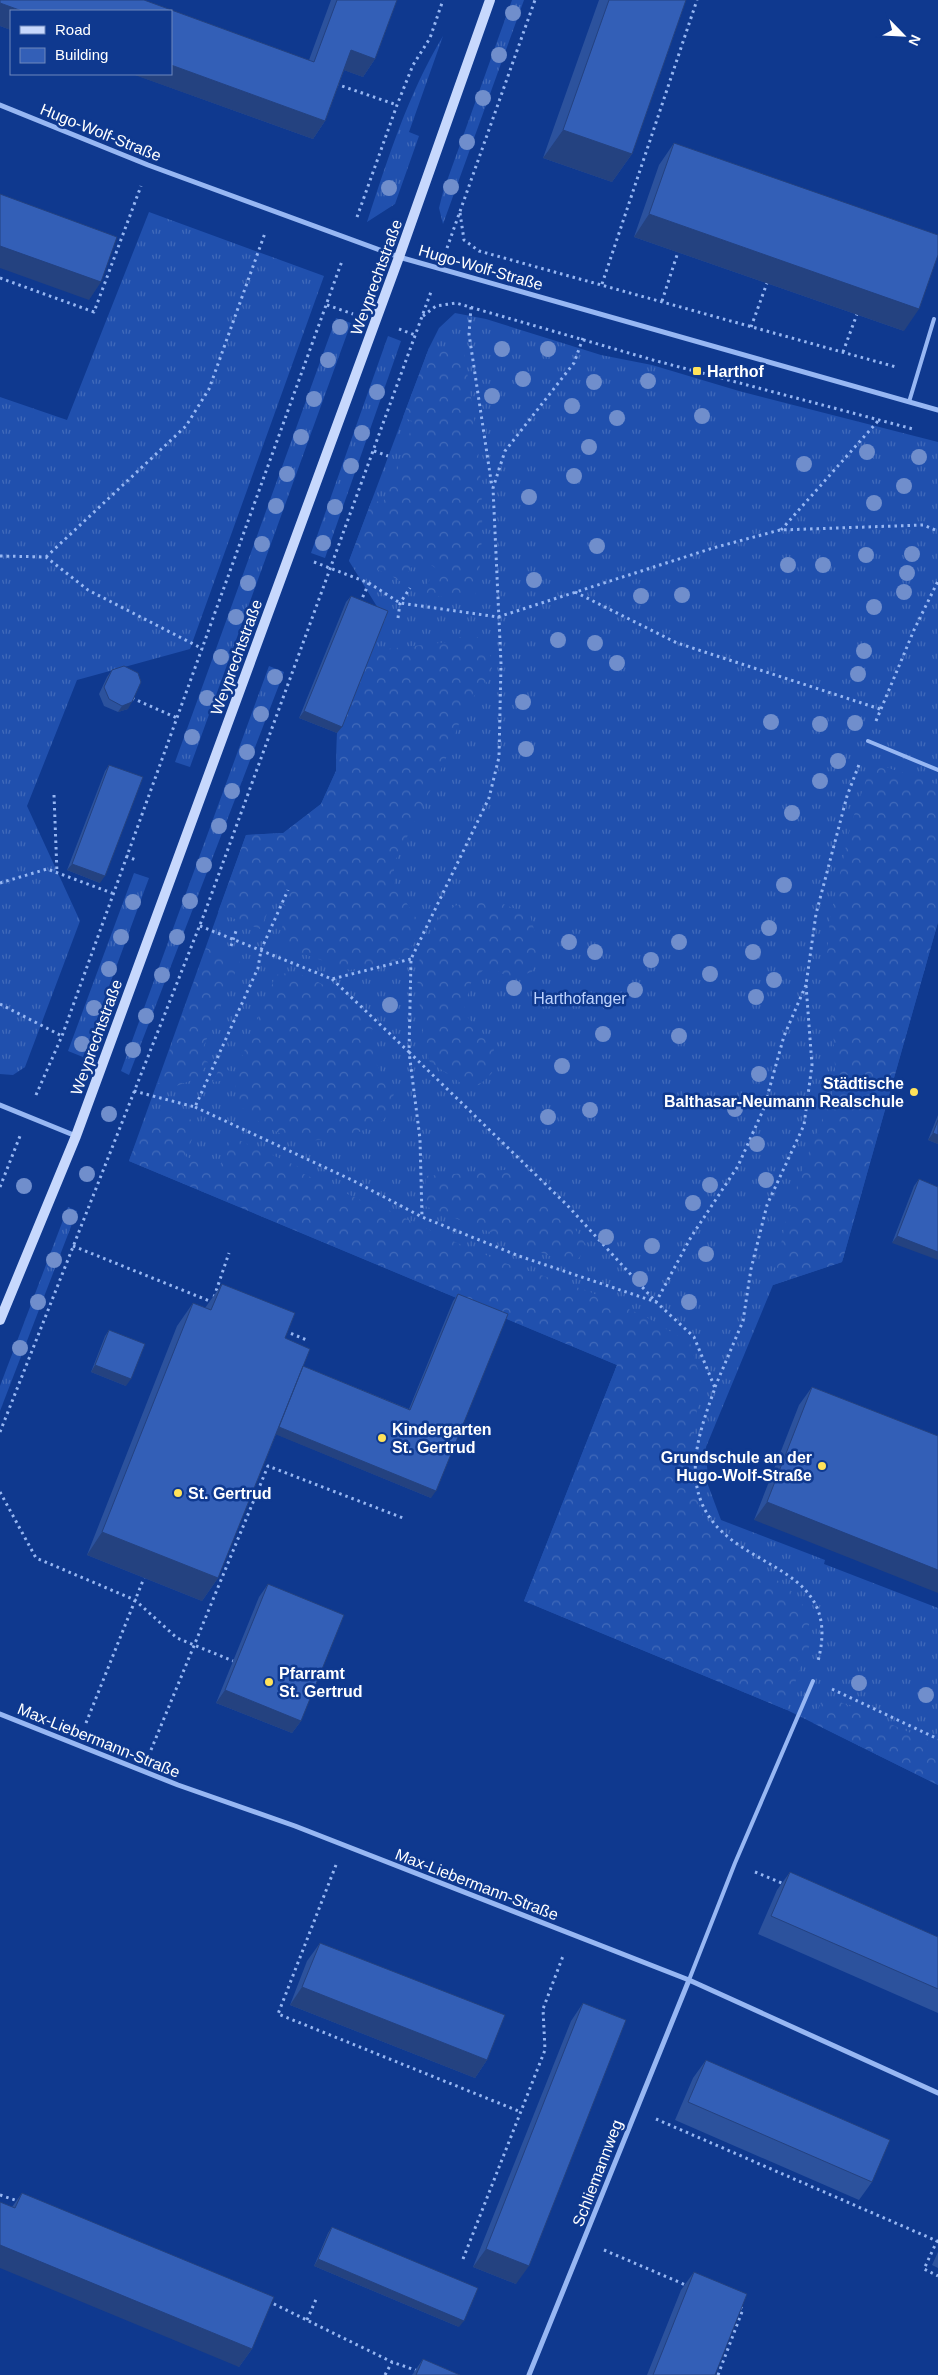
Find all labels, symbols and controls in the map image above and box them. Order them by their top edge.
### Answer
legend [10,10,172,75]
north arrow [878,10,928,60]
text: Road [55,21,91,38]
text: N [906,32,924,48]
text: Building [55,46,108,63]
street label: Hugo-Wolf-Straße [38,100,164,164]
street label: Weyprechtstraße [348,217,405,337]
street label: Hugo-Wolf-Straße [417,242,545,293]
place label: Harthof [707,363,765,380]
marker: Harthof [691,365,703,377]
street label: Weyprechtstraße [208,597,265,717]
street label: Weyprechtstraße [68,977,125,1097]
park label: Harthofanger [533,990,627,1007]
place label: Städtische Balthasar-Neumann Realschule [664,1075,904,1110]
marker: Städtische Balthasar-Neumann Realschule [908,1086,920,1098]
place label: Kindergarten St. Gertrud [392,1421,492,1456]
marker: Kindergarten St. Gertrud [376,1432,388,1444]
place label: Grundschule an der Hugo-Wolf-Straße [661,1449,812,1484]
marker: Grundschule an der Hugo-Wolf-Straße [816,1460,828,1472]
place label: St. Gertrud [188,1485,272,1502]
marker: St. Gertrud [172,1487,184,1499]
place label: Pfarramt St. Gertrud [279,1665,363,1700]
marker: Pfarramt St. Gertrud [263,1676,275,1688]
street label: Max-Liebermann-Straße [15,1700,182,1781]
street label: Max-Liebermann-Straße [393,1845,561,1924]
street label: Schliemannweg [569,2117,626,2229]

